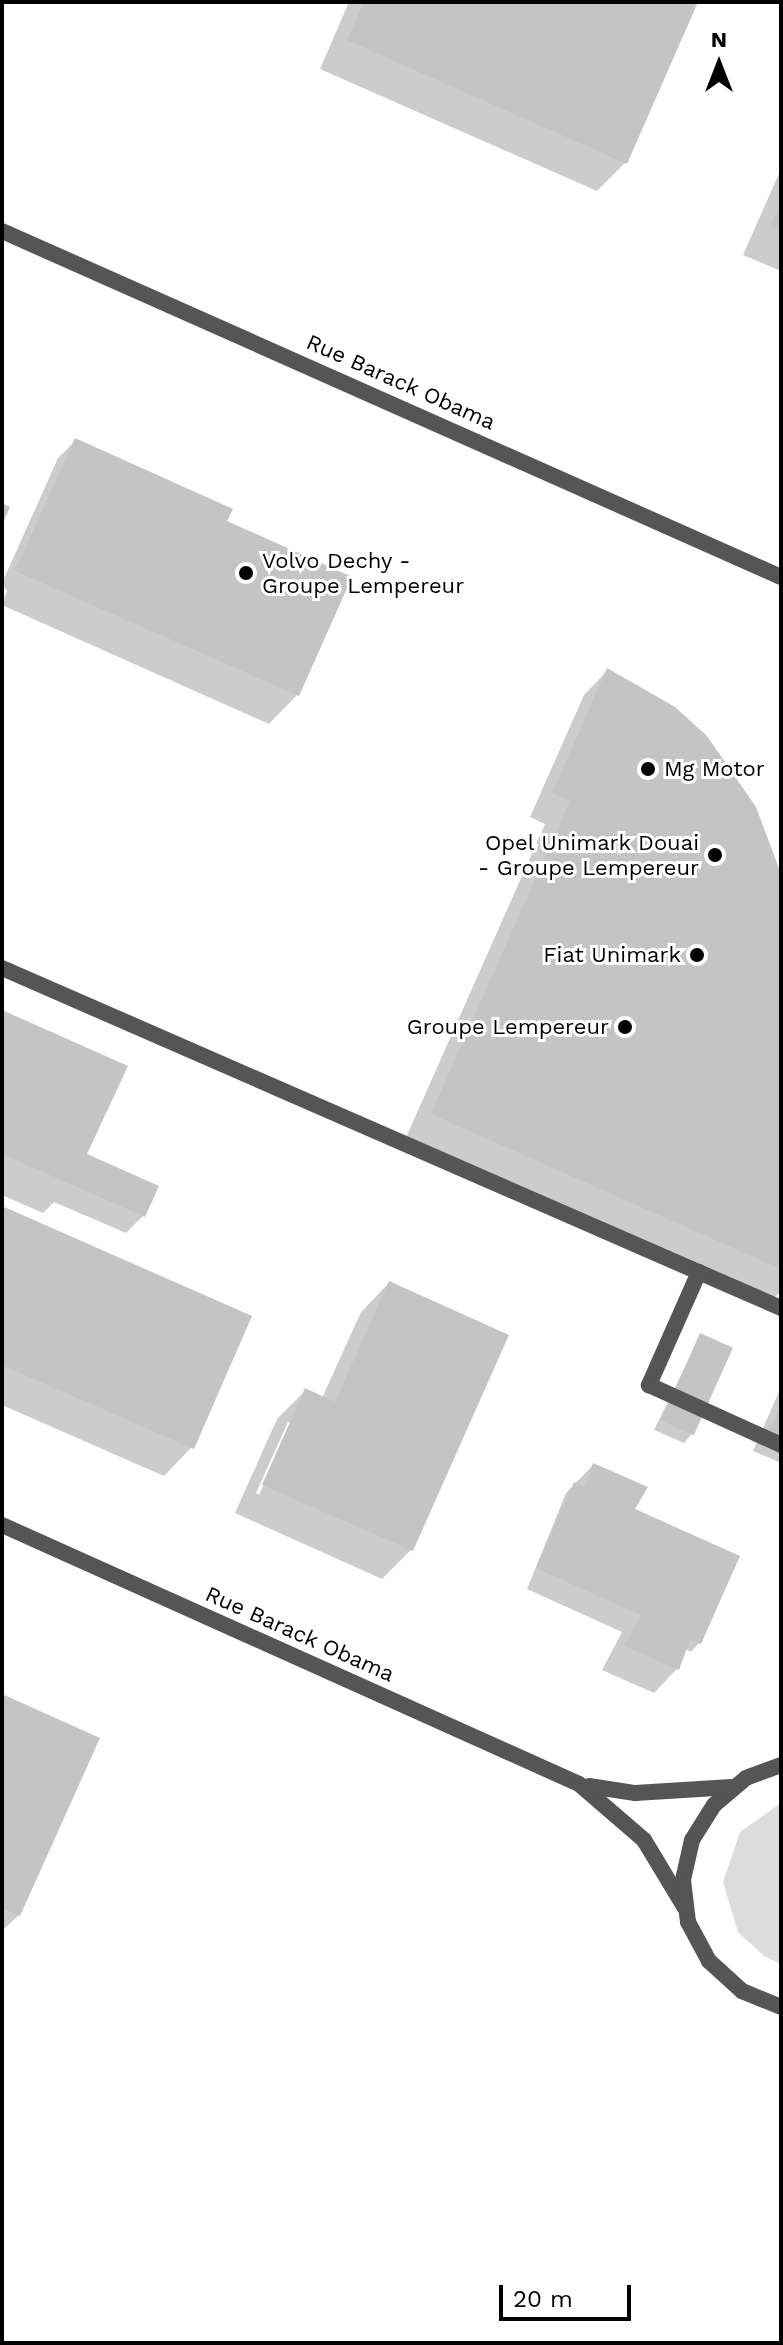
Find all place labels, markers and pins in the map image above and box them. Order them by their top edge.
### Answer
place label: Volvo Dechy - Groupe Lempereur [262,547,464,598]
marker: Volvo Dechy - Groupe Lempereur [237,564,255,582]
place label: Mg Motor [664,756,765,782]
marker: Mg Motor [639,760,657,778]
place label: Opel Unimark Douai - Groupe Lempereur [478,829,699,880]
marker: Opel Unimark Douai - Groupe Lempereur [706,846,724,864]
place label: Fiat Unimark [543,942,681,968]
marker: Fiat Unimark [688,946,706,964]
place label: Groupe Lempereur [407,1014,609,1040]
marker: Groupe Lempereur [616,1018,634,1036]

